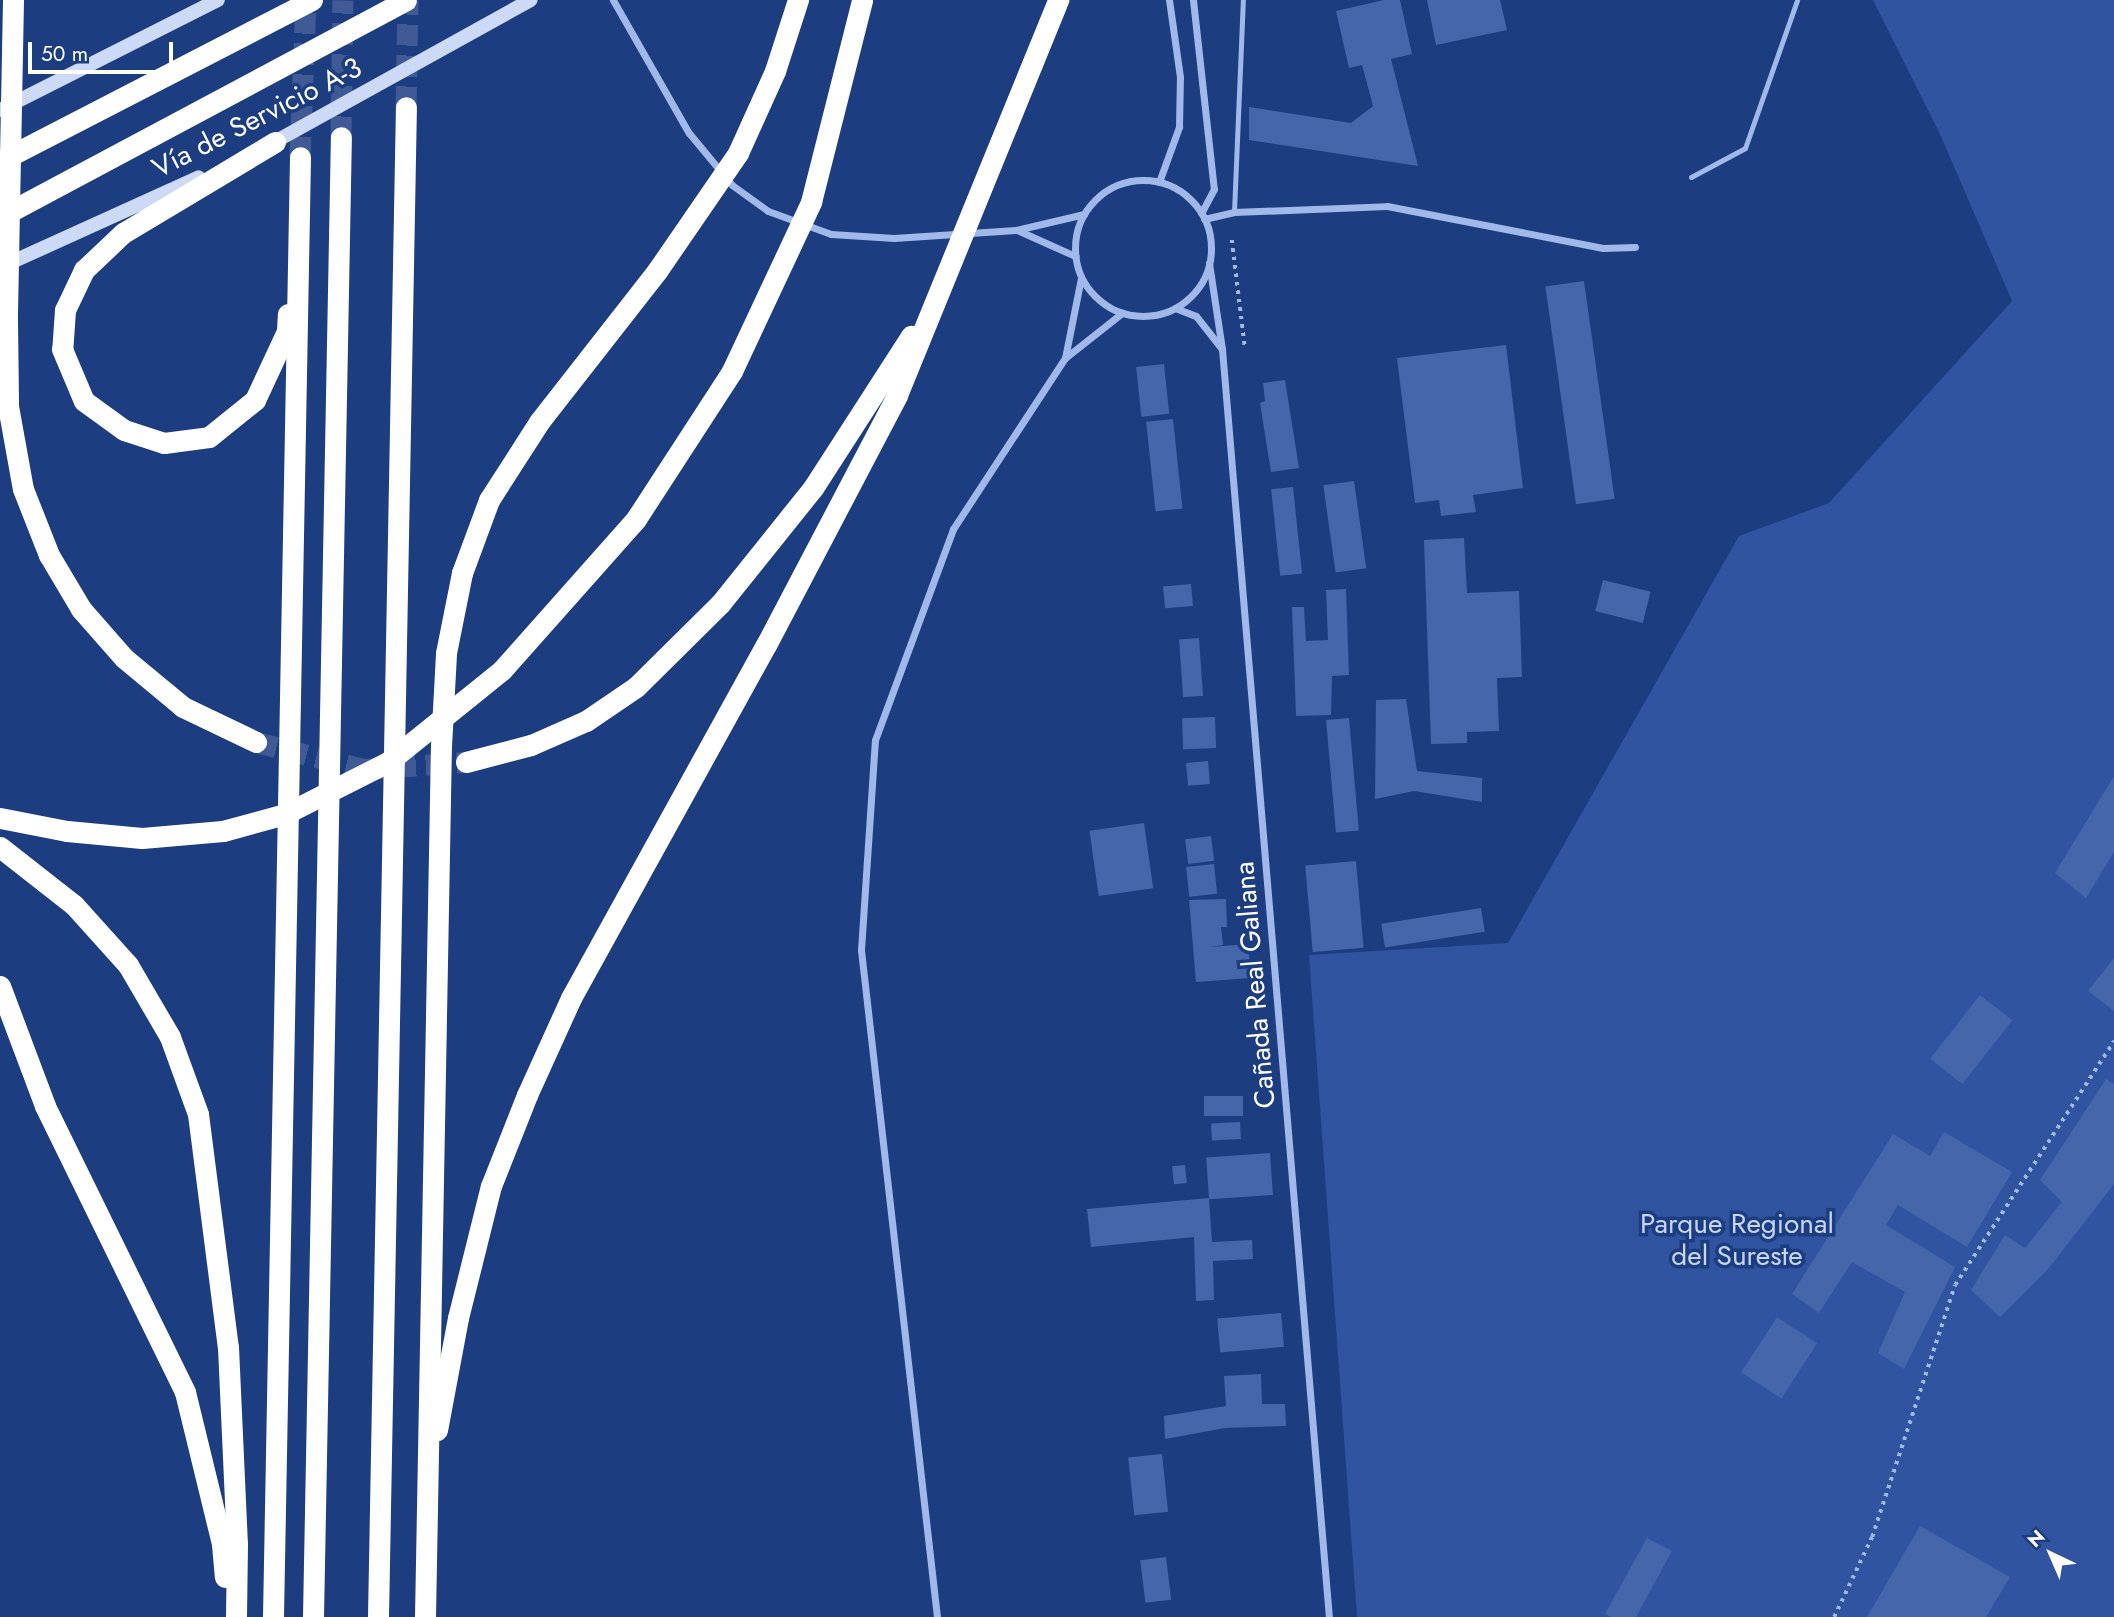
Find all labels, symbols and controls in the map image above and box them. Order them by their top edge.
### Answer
scale bar [32,28,177,72]
text: 50 m [41,39,88,69]
street label: Vía de Servicio A-3 [147,51,367,185]
street label: Cañada Real Galiana [1227,860,1283,1110]
park label: Parque Regional del Sureste [1640,1207,1834,1273]
north arrow [2016,1519,2086,1589]
text: N [2021,1524,2051,1553]

